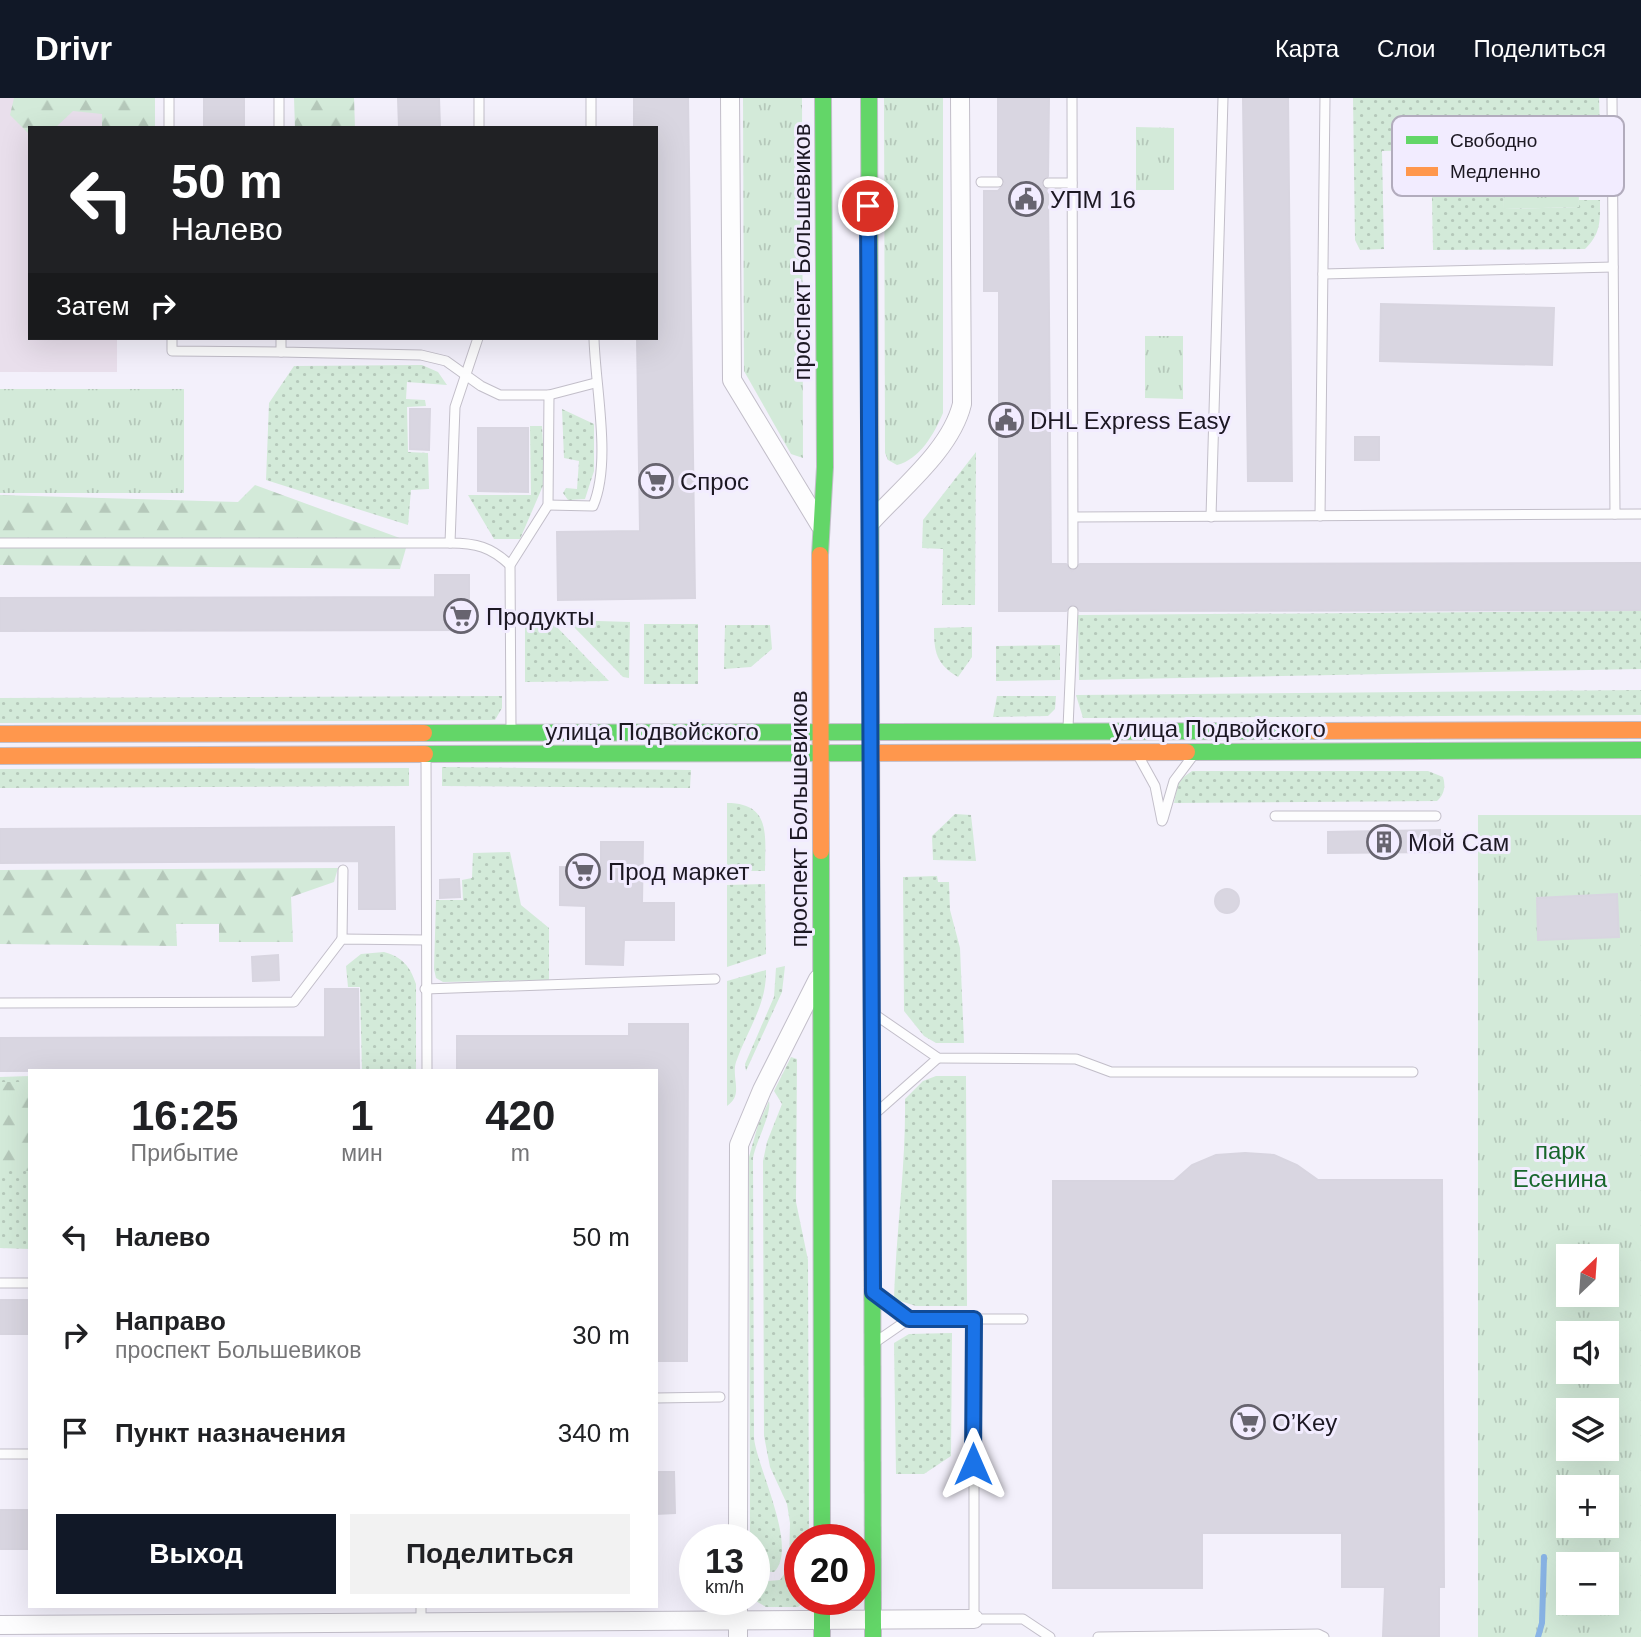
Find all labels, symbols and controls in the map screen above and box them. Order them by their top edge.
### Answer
text: Drivr [35,30,112,67]
text: Карта [1275,35,1339,62]
text: Слои [1377,35,1435,62]
text: Поделиться [1473,35,1606,62]
legend [1392,116,1624,196]
street label: проспект Большевиков [788,123,815,381]
text: Свободно [1450,130,1537,151]
icon: left [56,154,147,245]
text: 50 m [171,154,283,208]
text: Медленно [1450,161,1540,182]
pin [838,176,898,236]
public building icon: УПМ 16 [1007,180,1045,218]
place label: УПМ 16 [1050,186,1136,213]
icon: arrive [849,187,887,225]
text: Налево [171,211,283,247]
icon: right [144,287,182,325]
text: Затем [56,291,130,321]
public building icon: DHL Express Easy [987,401,1025,439]
place label: DHL Express Easy [1030,407,1231,434]
supermarket icon: Спрос [637,462,675,500]
place label: Спрос [680,468,749,495]
supermarket icon: Продукты [442,597,480,635]
place label: Продукты [486,603,594,630]
street label: проспект Большевиков [785,690,812,948]
street label: улица Подвойского [1112,715,1326,742]
street label: улица Подвойского [545,718,759,745]
building icon: Мой Сам [1365,823,1403,861]
place label: Мой Сам [1408,829,1509,856]
supermarket icon: Прод маркет [564,852,602,890]
place label: Прод маркет [608,858,750,885]
text: 16:25 [131,1092,238,1139]
text: 1 [350,1092,374,1139]
text: 420 [485,1092,555,1139]
park label: парк Есенина [1513,1137,1608,1192]
text: Прибытие [131,1140,239,1166]
text: мин [341,1140,383,1166]
text: m [511,1140,530,1166]
icon: left [56,1218,94,1256]
text: Налево [115,1222,210,1252]
text: 50 m [572,1222,630,1252]
north arrow [1556,1244,1619,1307]
map controls [1556,1244,1619,1615]
text: Направо [115,1306,226,1336]
icon: right [56,1316,94,1354]
text: 30 m [572,1320,630,1350]
button: sound [1556,1321,1619,1384]
text: проспект Большевиков [115,1337,361,1363]
button: layers [1556,1398,1619,1461]
supermarket icon: O’Key [1229,1403,1267,1441]
place label: O’Key [1272,1409,1337,1436]
icon: arrive [56,1414,94,1452]
text: Пункт назначения [115,1418,346,1448]
text: 340 m [558,1418,630,1448]
position arrow [936,1427,1010,1501]
button: + [1556,1475,1619,1538]
button: Выход [56,1514,336,1594]
button: Поделиться [350,1514,630,1594]
speed limit sign: 20 [784,1524,875,1615]
text: 13 [705,1541,744,1580]
button: − [1556,1552,1619,1615]
text: km/h [705,1577,744,1597]

